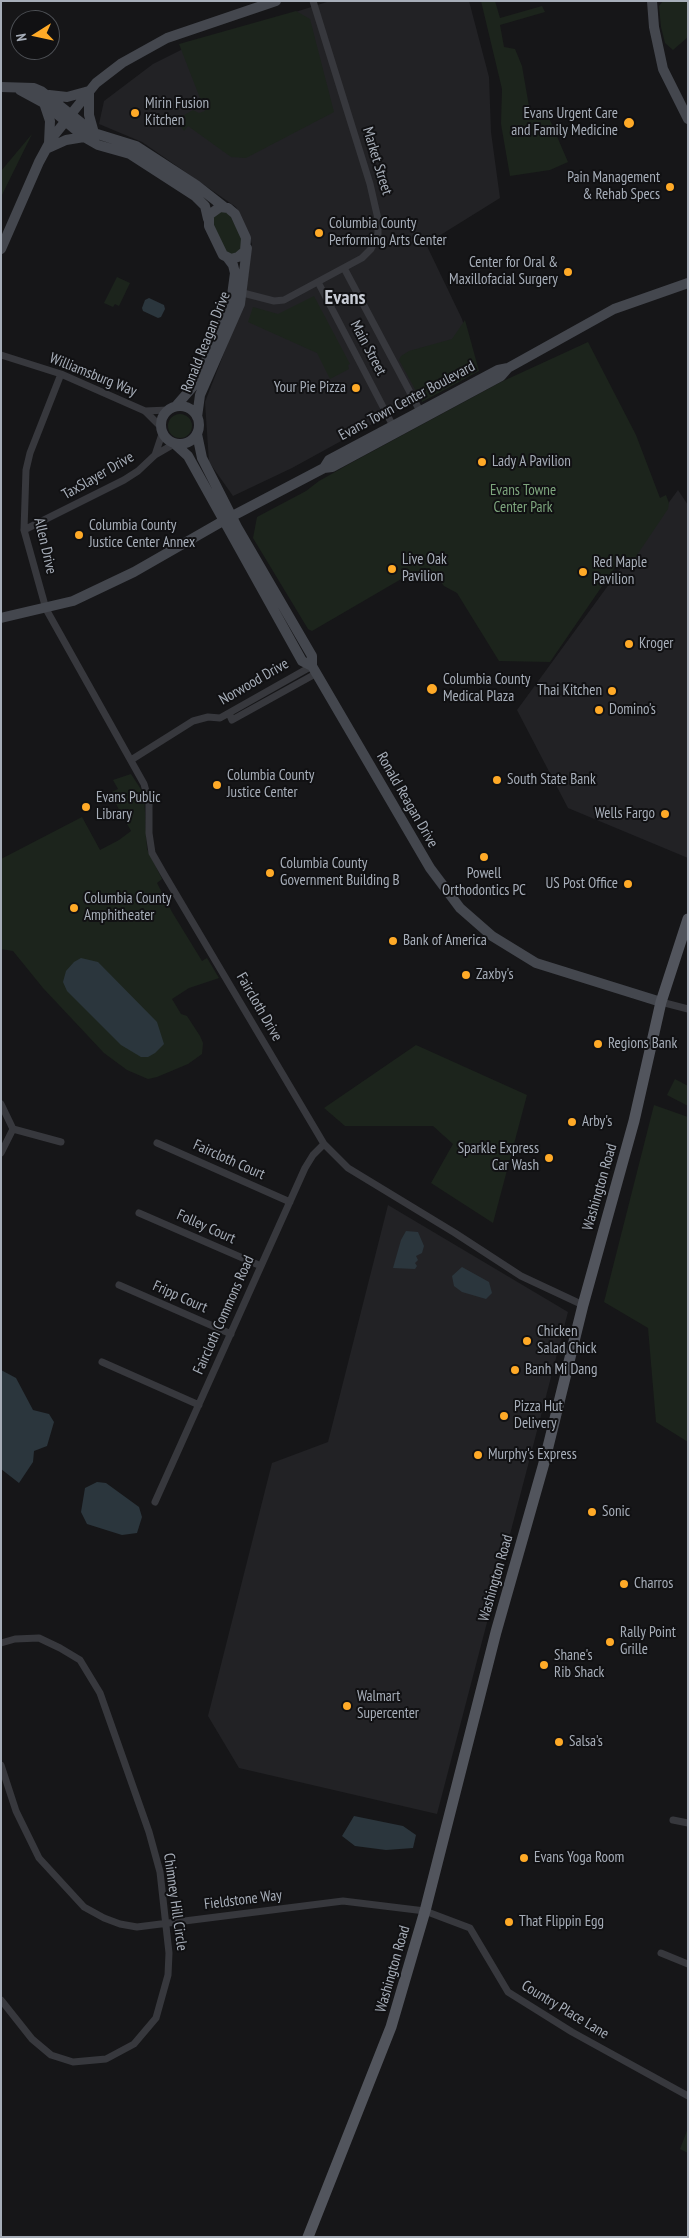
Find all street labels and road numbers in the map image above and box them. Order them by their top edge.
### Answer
street label: Market Street [358,125,396,197]
street label: Ronald Reagan Drive [178,289,234,395]
street label: Main Street [346,317,390,379]
street label: Williamsburg Way [47,349,139,401]
street label: Evans Town Center Boulevard [336,357,478,445]
street label: TaxSlayer Drive [59,448,137,504]
street label: Allen Drive [30,516,60,576]
street label: Norwood Drive [216,655,292,709]
street label: Ronald Reagan Drive [372,749,442,851]
street label: Faircloth Drive [232,970,286,1044]
street label: Faircloth Court [190,1136,268,1184]
street label: Washington Road [579,1142,621,1232]
street label: Folley Court [174,1206,238,1248]
street label: Faircloth Commons Road [190,1253,258,1377]
street label: Fripp Court [150,1277,210,1317]
street label: Washington Road [475,1533,517,1623]
street label: Chimney Hill Circle [159,1852,191,1952]
street label: Fieldstone Way [203,1886,283,1914]
street label: Washington Road [372,1924,414,2014]
street label: Country Place Lane [518,1977,612,2043]

